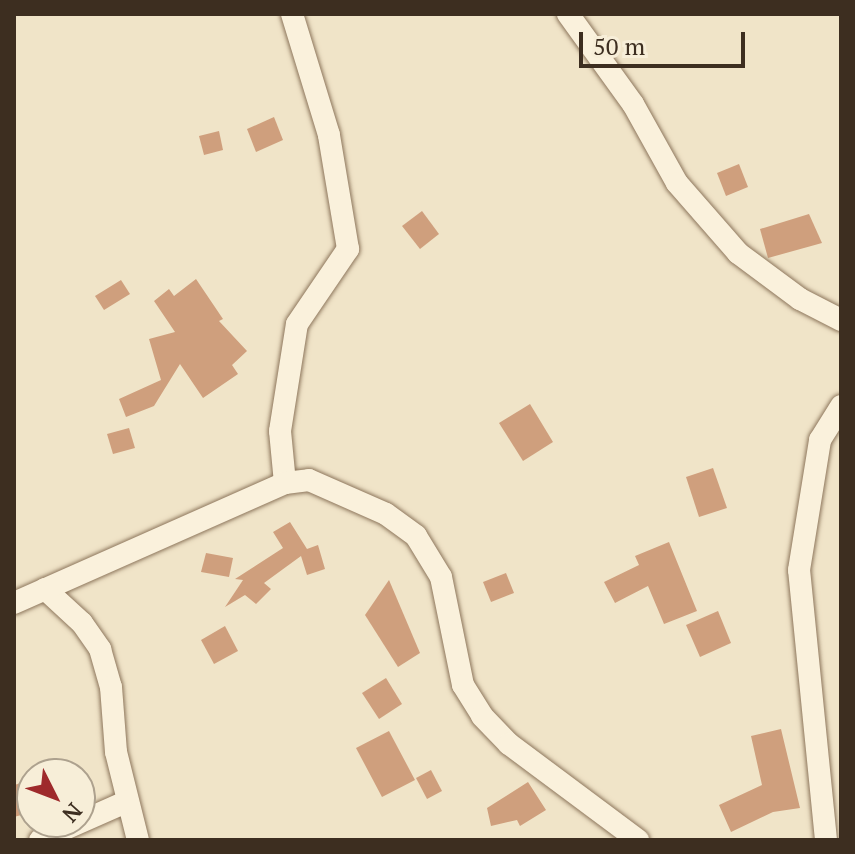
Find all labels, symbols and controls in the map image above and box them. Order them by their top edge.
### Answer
scale bar [583,16,749,66]
text: 50 m [593,30,645,62]
north arrow [16,758,96,838]
text: N [56,797,89,829]

